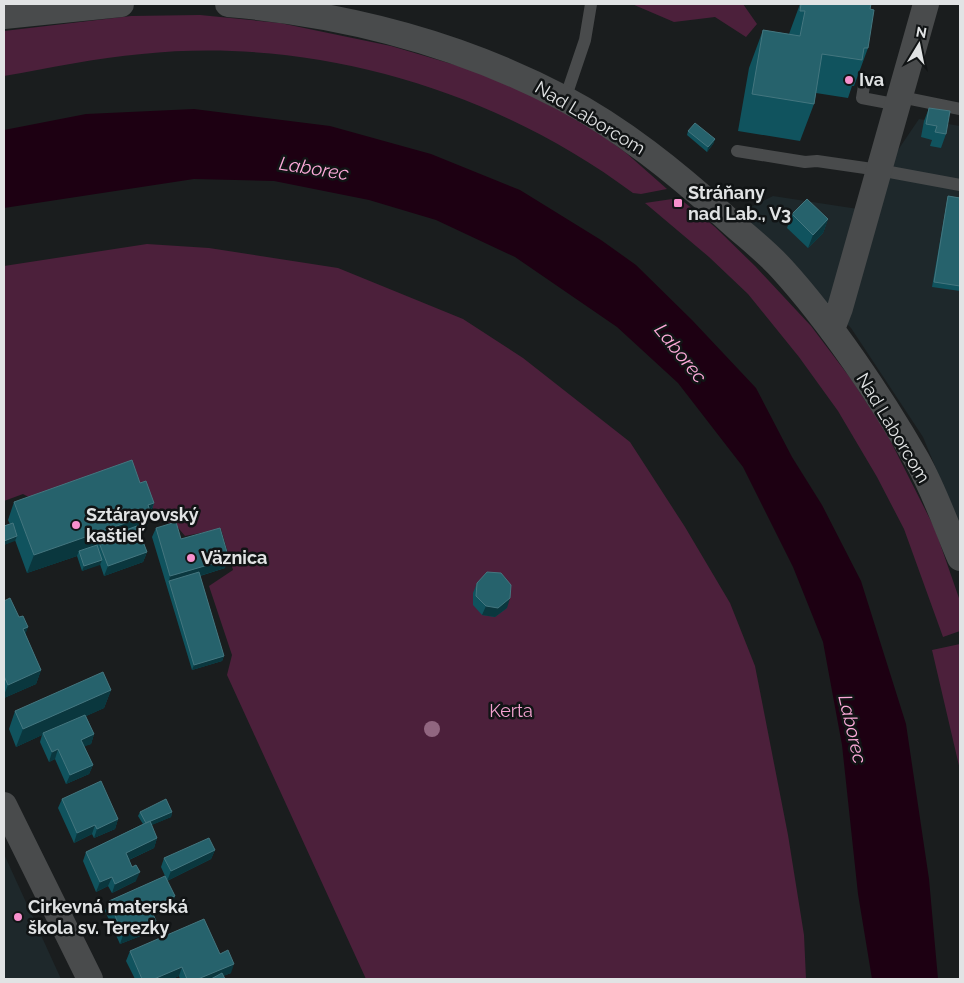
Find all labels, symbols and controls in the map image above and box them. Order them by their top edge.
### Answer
north arrow [894,20,944,70]
text: N [915,23,928,41]
place label: Iva [859,69,884,90]
marker: Iva [843,74,855,86]
street label: Nad Laborcom [531,76,649,159]
water label: Laborec [278,152,350,184]
place label: Stráňany nad Lab., V3 [688,182,791,224]
marker: Stráňany nad Lab., V3 [672,197,684,209]
water label: Laborec [650,319,712,387]
street label: Nad Laborcom [852,369,935,487]
place label: Sztárayovský kaštieľ [86,504,199,546]
marker: Sztárayovský kaštieľ [70,519,82,531]
place label: Väznica [201,547,267,568]
marker: Väznica [185,552,197,564]
water label: Laborec [834,692,872,766]
park label: Kerta [489,700,533,721]
place label: Cirkevná materská škola sv. Terezky [28,896,188,938]
marker: Cirkevná materská škola sv. Terezky [12,911,24,923]

